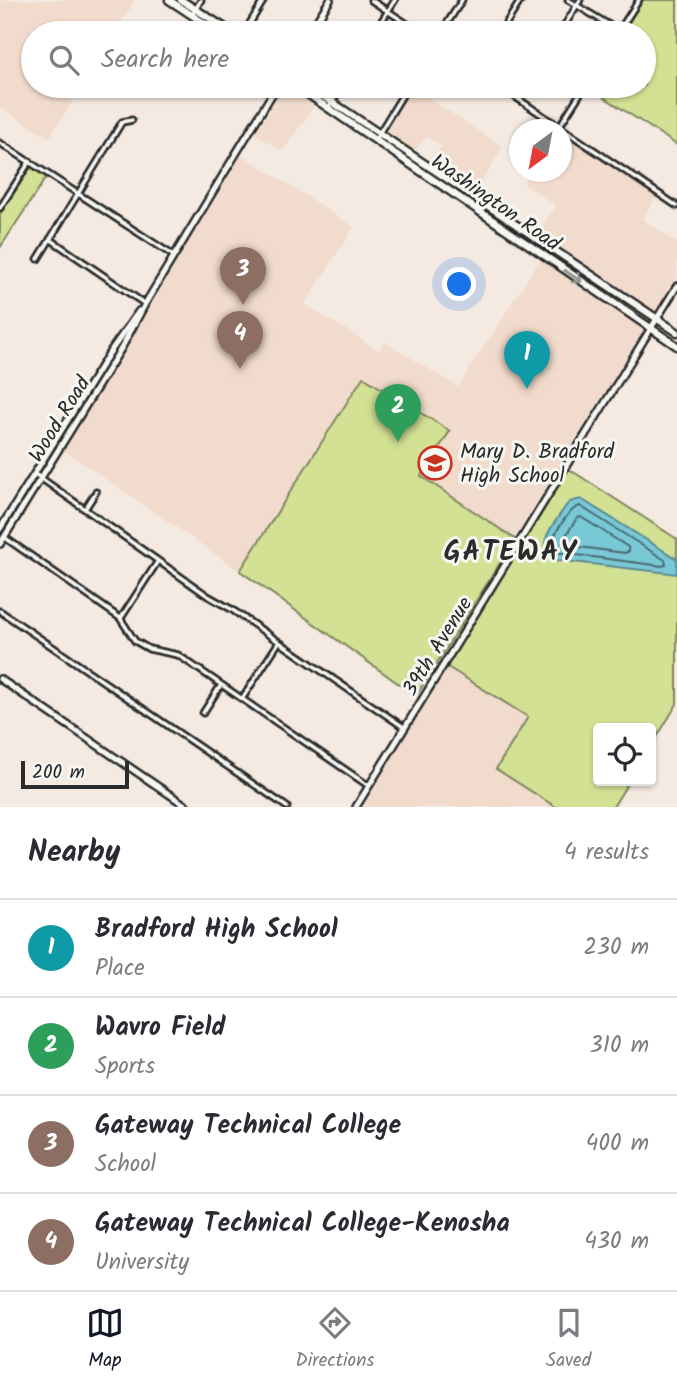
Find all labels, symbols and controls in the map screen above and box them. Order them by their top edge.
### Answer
search box [21,21,656,98]
text: Search here [101,39,229,81]
icon: search [45,41,83,79]
north arrow [509,119,572,182]
street label: Washington Road [423,146,567,261]
pin: 3 [220,247,266,305]
your location [442,267,476,301]
one-way arrow [562,269,582,283]
pin: 4 [217,311,263,369]
pin: 1 [504,331,550,389]
street label: Wood Road [21,370,100,469]
pin: 2 [375,384,421,442]
place label: Mary D. Bradford High School [460,436,615,493]
school or university icon: Mary D. Bradford High School [416,444,454,482]
district label: GATEWAY [444,530,578,575]
street label: 39th Avenue [395,590,482,703]
map controls [593,723,656,786]
button: locate [593,723,656,786]
scale bar [21,758,130,790]
text: 200 m [32,758,85,788]
text: Nearby [28,829,120,877]
text: 4 results [564,835,649,871]
text: Bradford High School [95,909,338,951]
text: 1 [48,930,54,966]
text: 230 m [583,930,649,966]
text: Place [95,951,145,987]
text: Wavro Field [95,1007,225,1049]
text: 2 [44,1028,58,1064]
text: 310 m [590,1028,649,1064]
text: Sports [95,1049,155,1085]
text: Gateway Technical College [95,1105,401,1147]
text: 3 [45,1126,57,1162]
text: 400 m [586,1126,649,1162]
text: School [95,1147,156,1183]
text: Gateway Technical College-Kenosha [95,1203,510,1245]
text: 4 [45,1224,57,1260]
text: 430 m [584,1224,649,1260]
text: University [95,1245,189,1281]
tab: Map [86,1304,124,1376]
tab: Directions [296,1304,374,1376]
tab: Saved [546,1304,591,1376]

